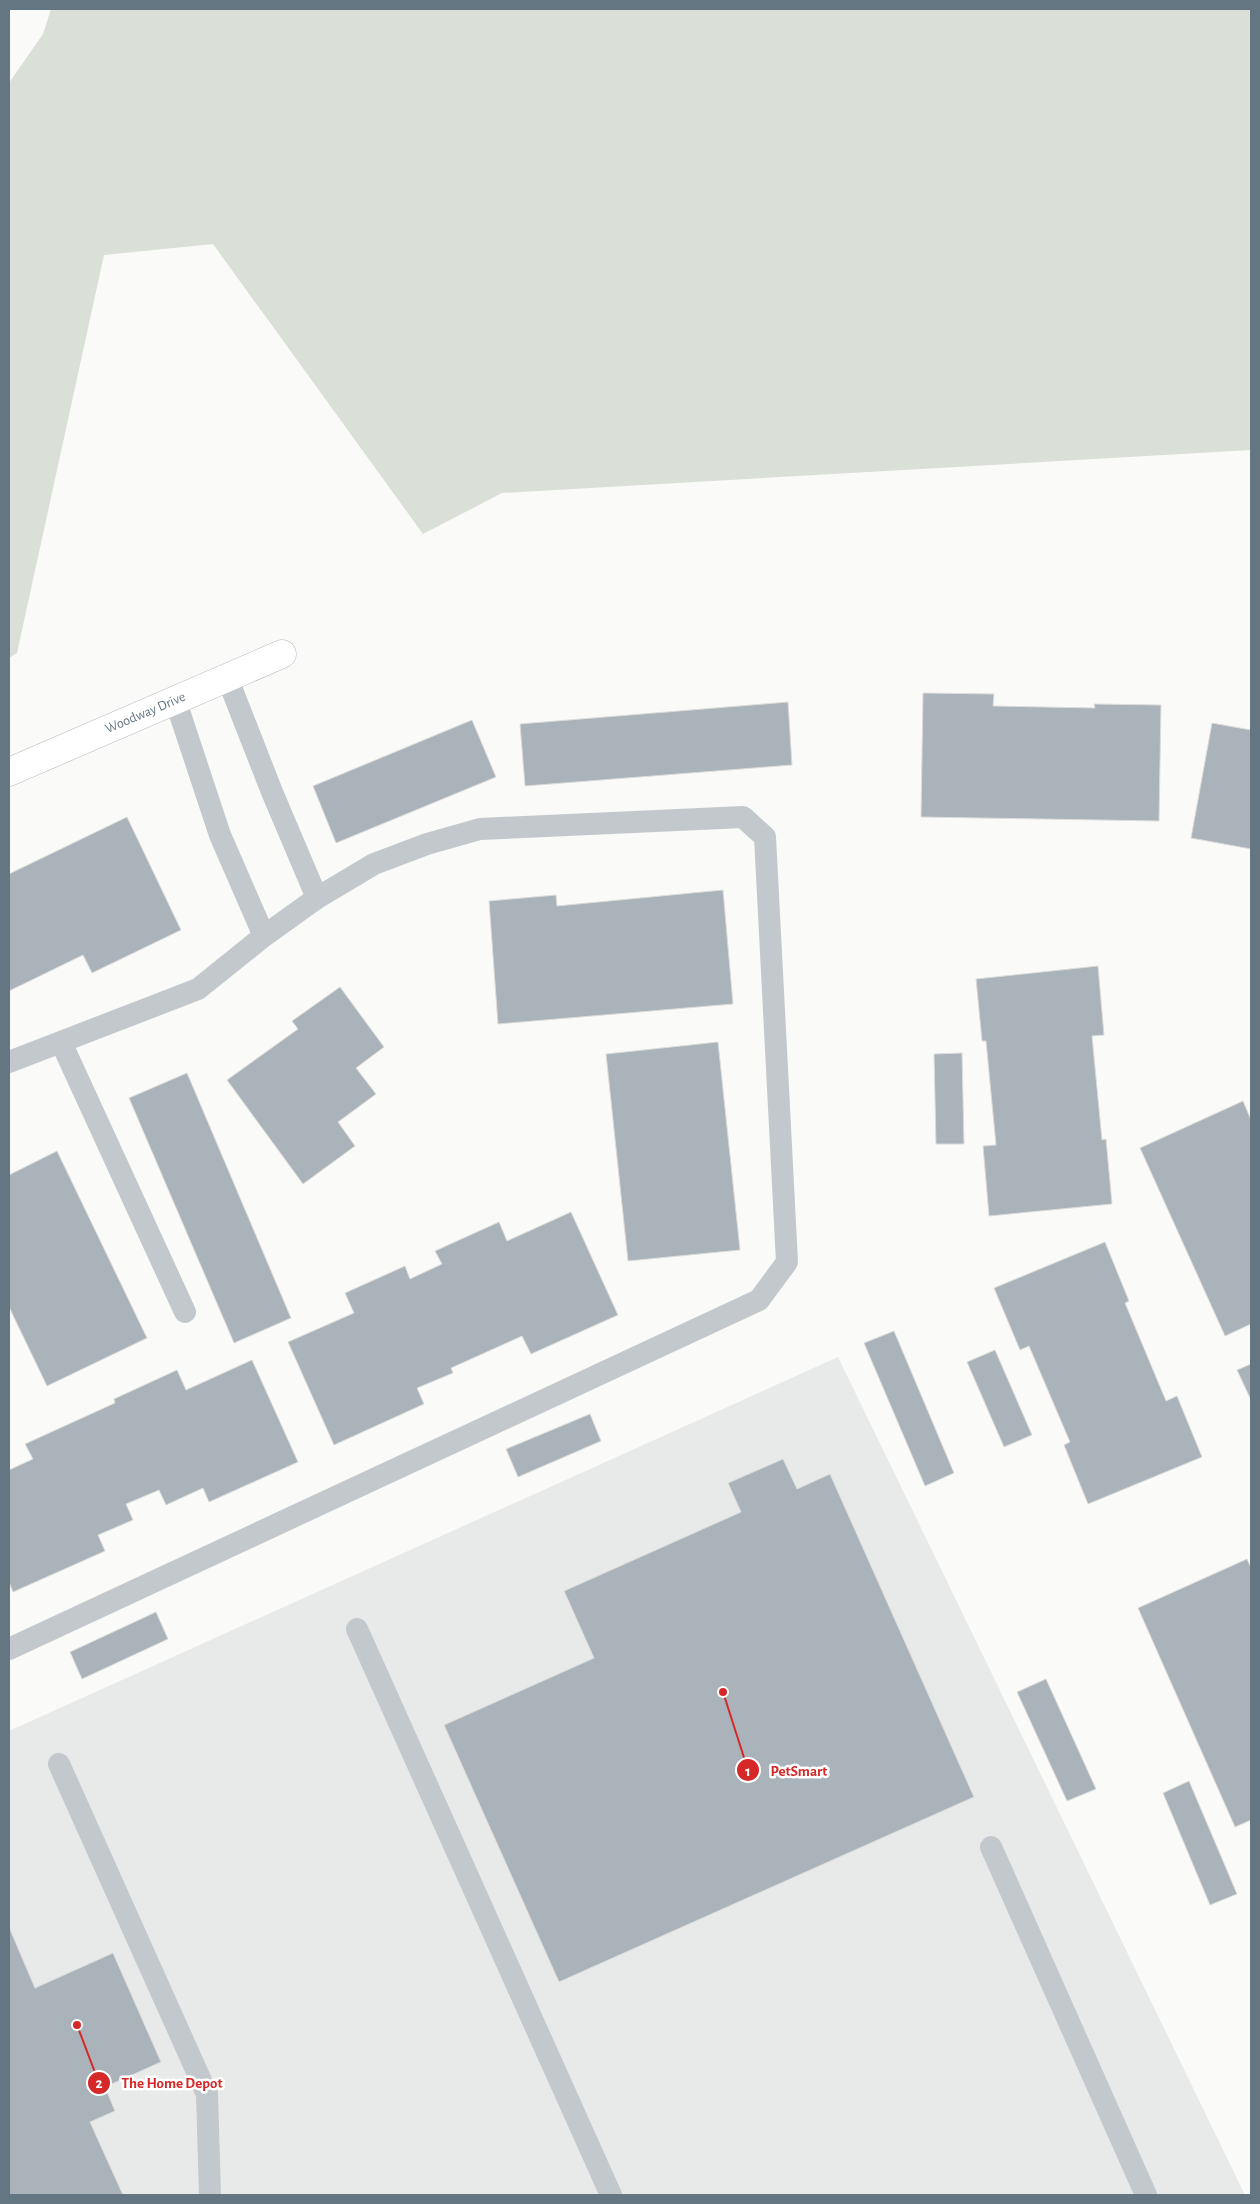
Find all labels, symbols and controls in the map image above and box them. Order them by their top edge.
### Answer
street label: Woodway Drive [103,690,188,736]
callout: PetSmart [735,1755,837,1785]
text: 1 [745,1764,751,1779]
text: PetSmart [771,1764,827,1779]
callout: The Home Depot [86,2068,232,2098]
text: 2 [95,2076,103,2091]
text: The Home Depot [122,2076,222,2091]

